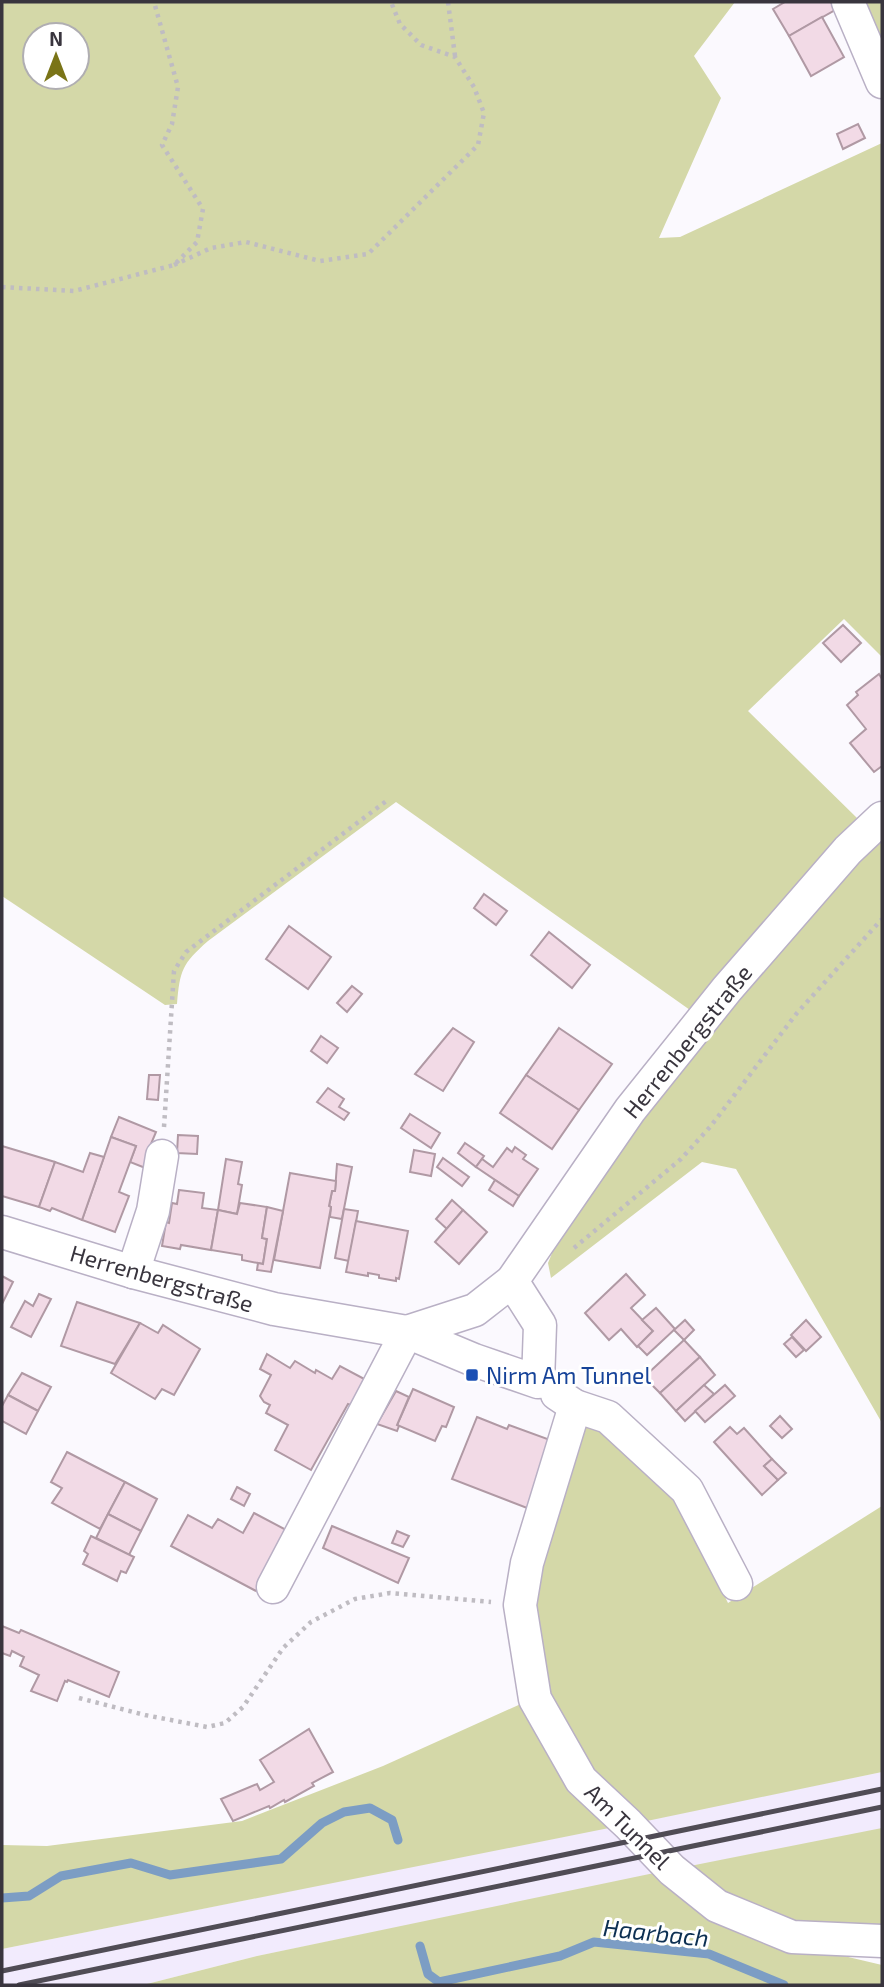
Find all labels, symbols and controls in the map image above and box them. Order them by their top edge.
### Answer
north arrow [21,21,91,91]
text: N [49,27,63,50]
street label: Herrenbergstraße [617,959,757,1123]
street label: Herrenbergstraße [67,1238,257,1318]
place label: Nirm Am Tunnel [486,1361,651,1389]
marker: Nirm Am Tunnel [464,1367,480,1383]
street label: Am Tunnel [579,1777,677,1875]
water label: Haarbach [602,1912,710,1952]

